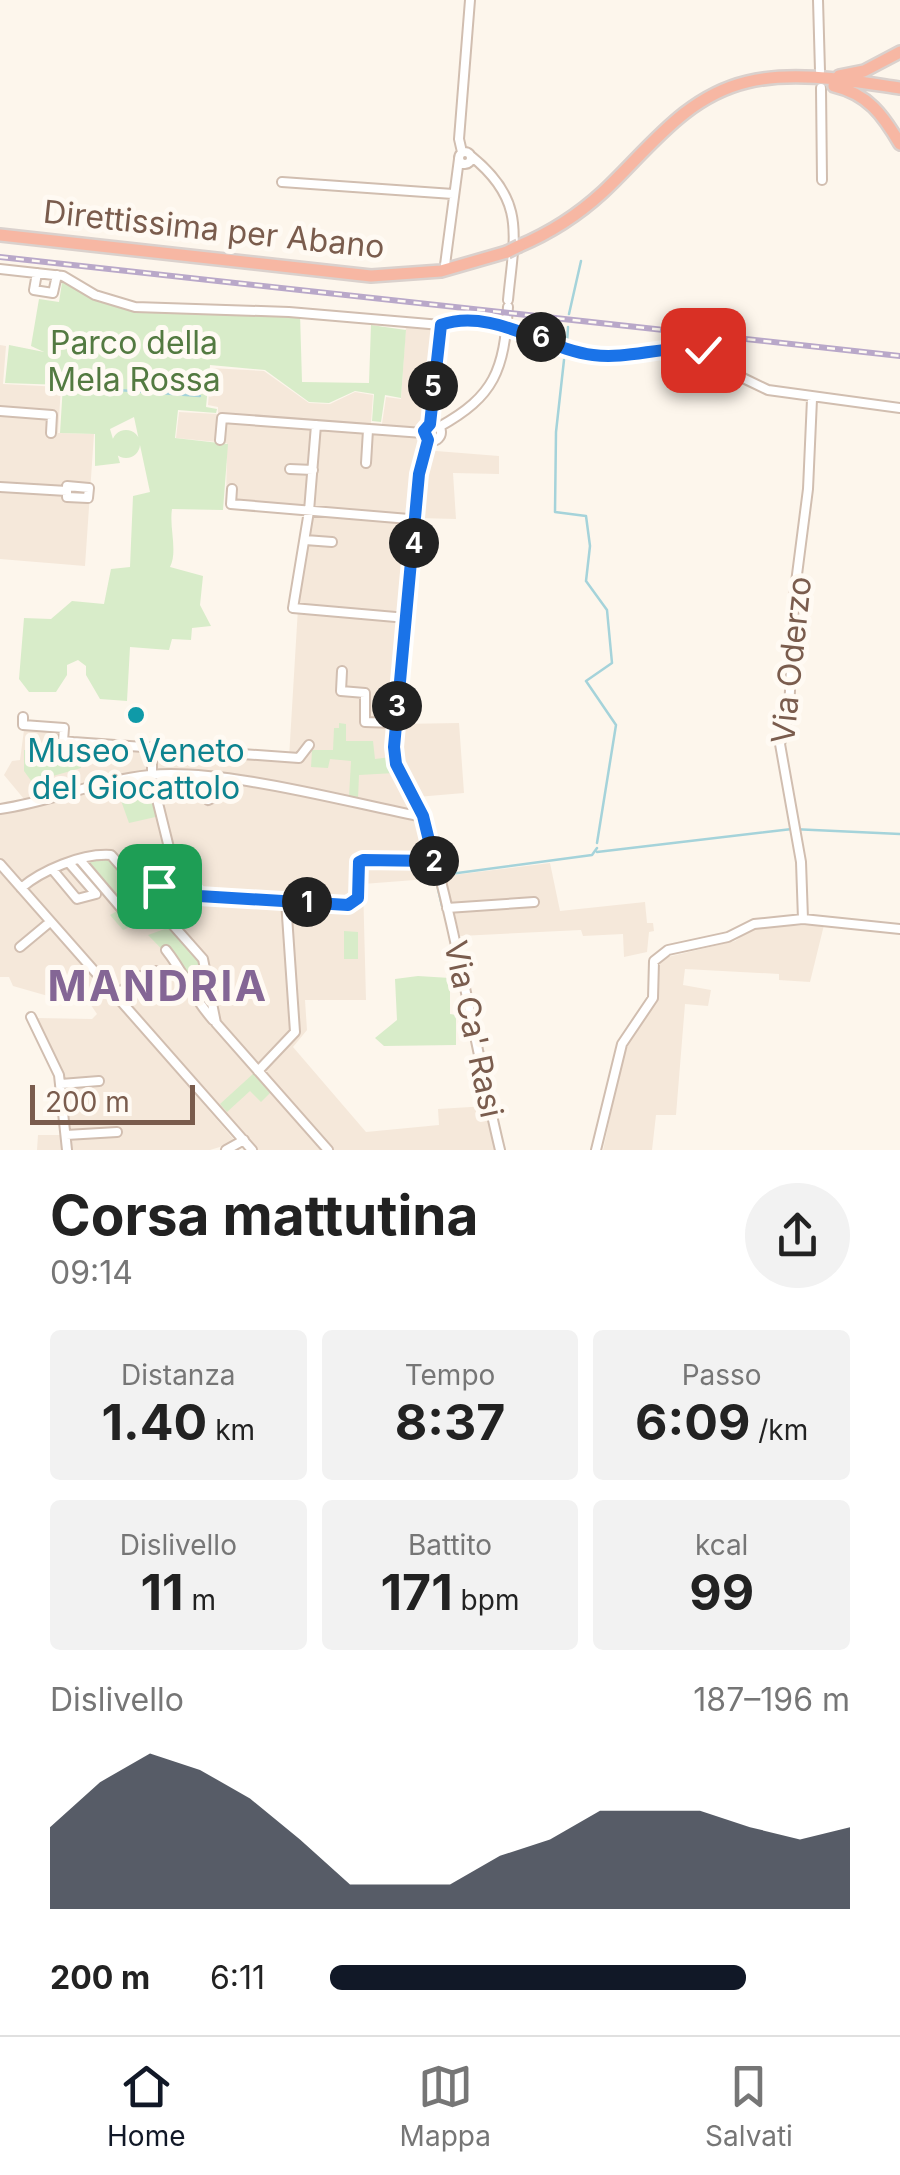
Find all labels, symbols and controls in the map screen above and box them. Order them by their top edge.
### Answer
street label: Direttissima per Abano [42,192,386,266]
pin [661,308,746,393]
pin: 6 [516,312,566,362]
text: 6 [532,320,550,354]
park label: Parco della Mela Rossa [47,323,221,399]
icon: check [676,323,731,378]
pin: 5 [408,361,458,411]
text: 5 [424,369,442,403]
pin: 4 [389,518,439,568]
text: 4 [405,526,423,560]
street label: Via Oderzo [763,574,819,746]
pin: 3 [372,681,422,731]
text: 3 [388,689,406,723]
marker: Museo Veneto del Giocattolo [125,704,147,726]
place label: Museo Veneto del Giocattolo [27,731,245,807]
pin: 2 [409,836,459,886]
pin [117,844,202,929]
text: 2 [425,844,443,878]
icon: arrive [132,859,187,914]
pin: 1 [282,877,332,927]
text: 1 [301,885,313,919]
street label: Via Ca' Rasi [436,937,512,1121]
district label: MANDRIA [47,960,269,1011]
scale bar [30,1080,195,1124]
text: 200 m [45,1085,130,1119]
text: Corsa mattutina [50,1182,479,1248]
button: share [745,1183,850,1288]
text: 09:14 [50,1253,133,1292]
text: Distanza [121,1358,236,1392]
text: Tempo [405,1358,495,1392]
text: Passo [682,1358,762,1392]
text: 1.40 [102,1392,207,1452]
text: 8:37 [395,1392,505,1452]
text: 6:09 [635,1392,750,1452]
text: km [207,1413,255,1447]
text: /km [750,1413,808,1447]
text: Dislivello [120,1528,237,1562]
text: Battito [408,1528,492,1562]
text: kcal [695,1528,748,1562]
text: 11 [141,1562,184,1622]
text: 171 [381,1562,453,1622]
text: 99 [689,1562,754,1622]
text: m [184,1583,216,1617]
text: bpm [453,1583,519,1617]
text: Dislivello [50,1680,184,1719]
text: 187–196 m [693,1680,850,1719]
text: 200 m [50,1958,150,1997]
text: 6:11 [210,1958,265,1997]
tab: Home [107,2059,186,2153]
tab: Mappa [400,2059,491,2153]
tab: Salvati [705,2059,793,2153]

